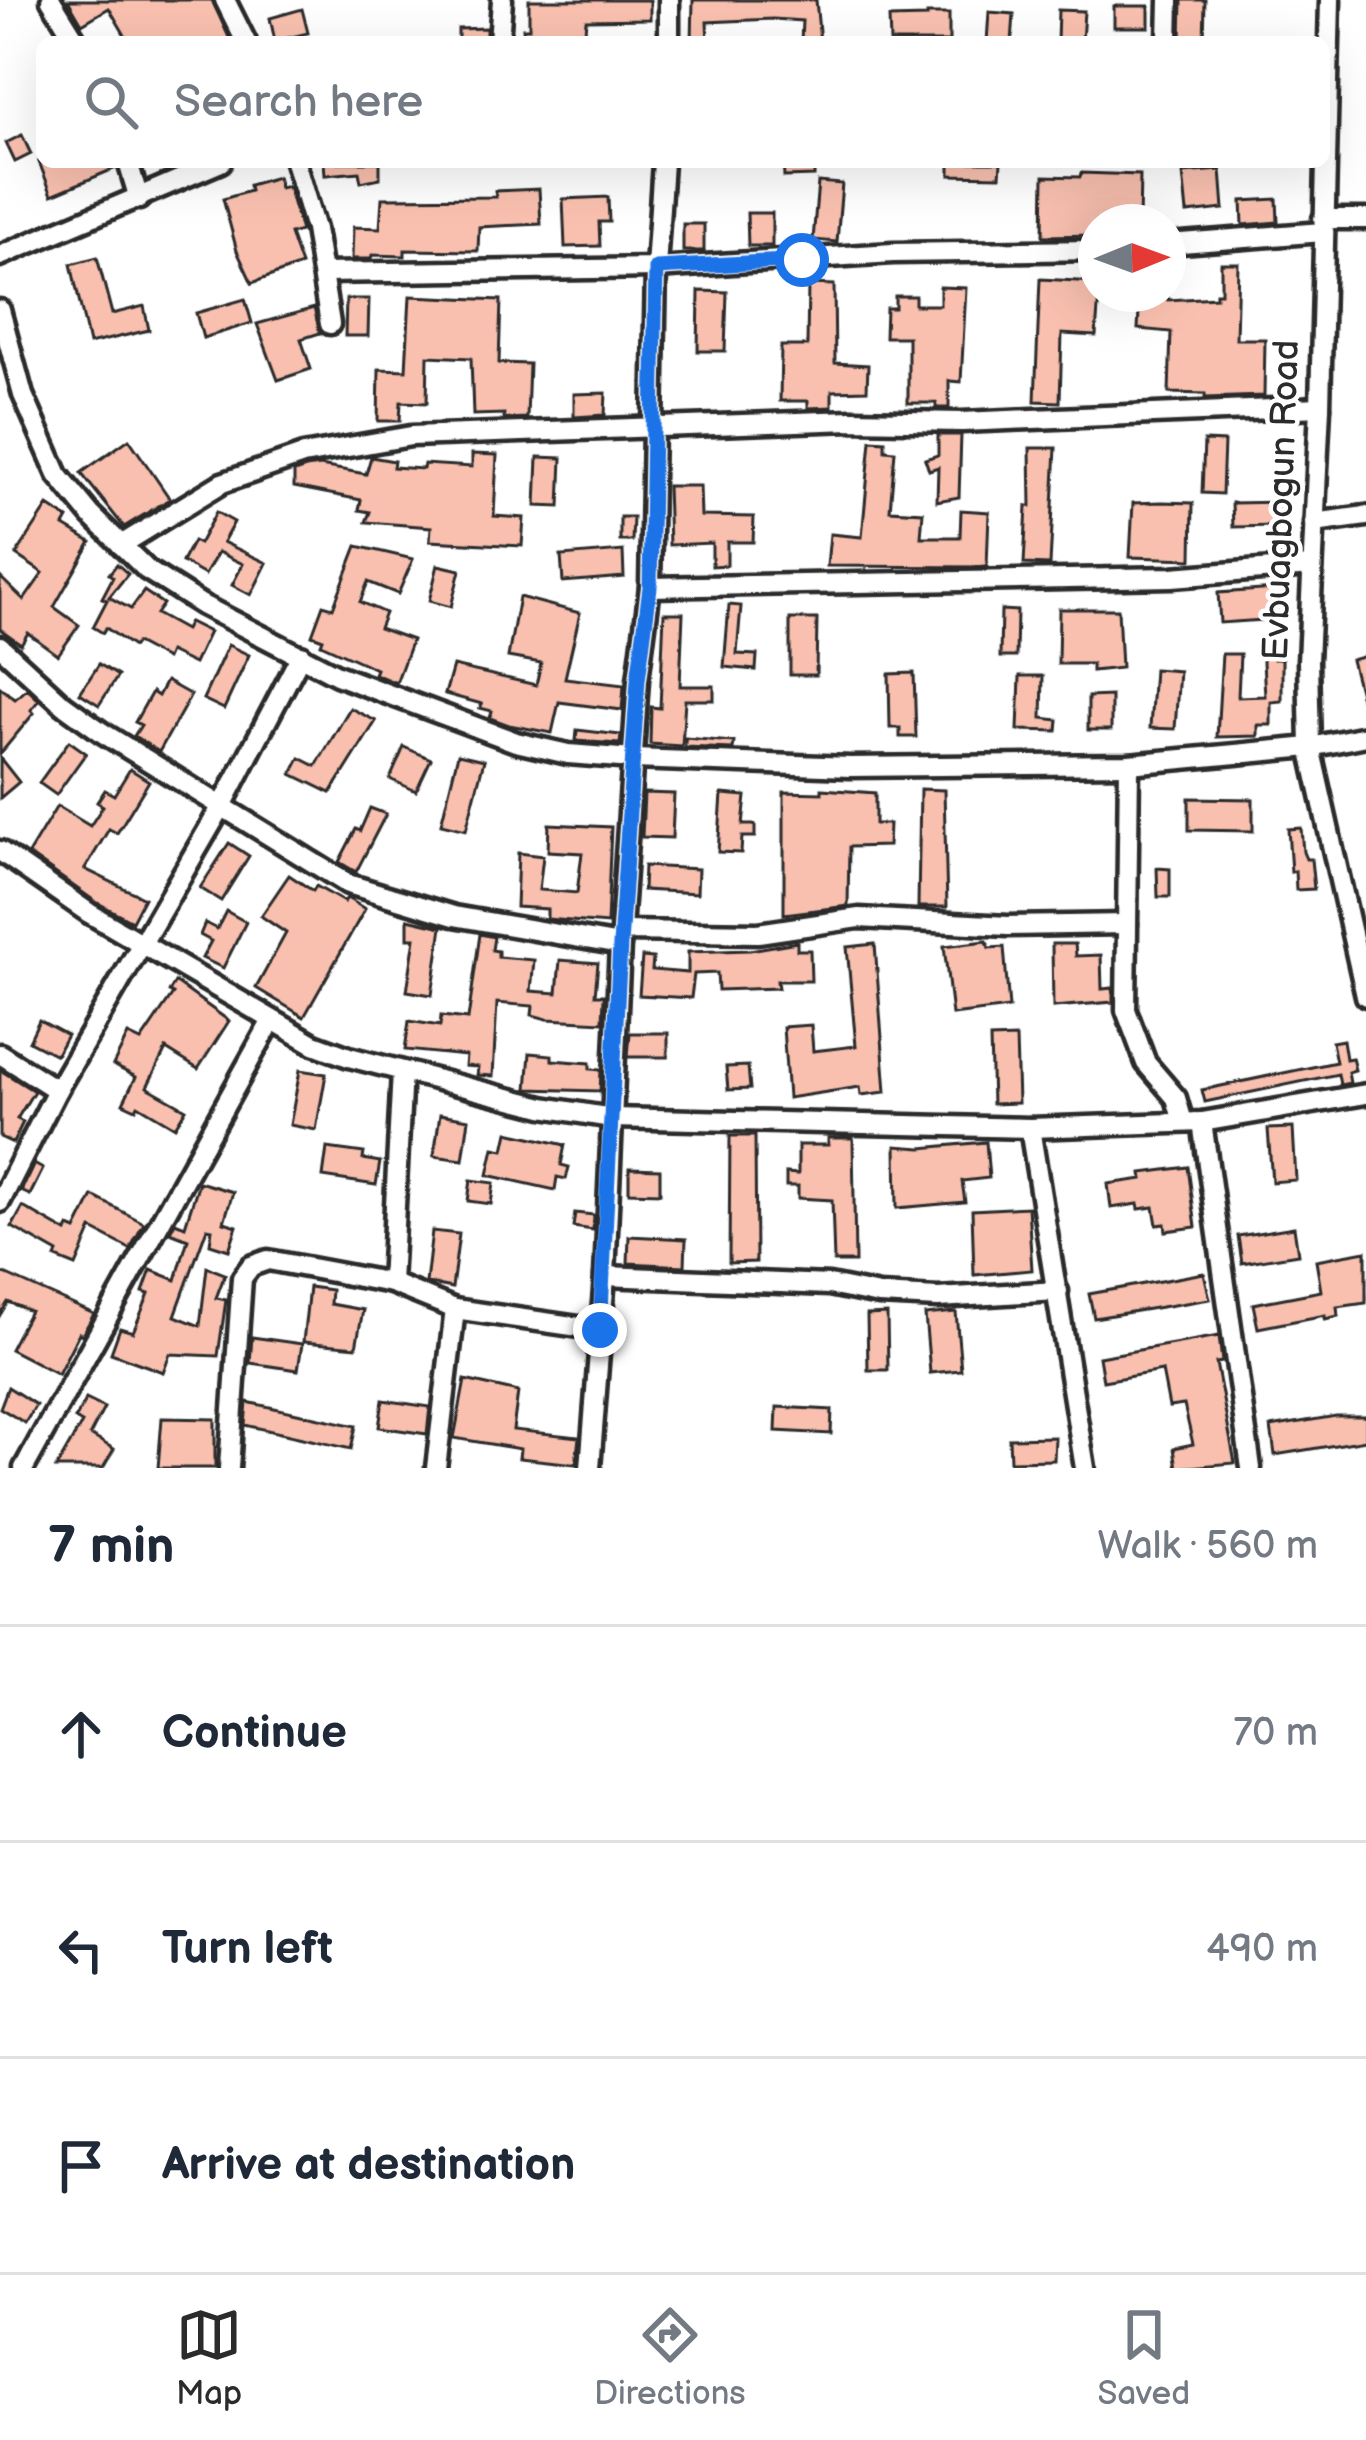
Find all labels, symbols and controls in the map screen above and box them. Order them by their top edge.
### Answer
search box [36,36,1330,168]
icon: search [78,69,144,135]
text: Search here [174,75,423,130]
north arrow [1078,204,1186,312]
route start [775,233,829,287]
street label: Evbuagbogun Road [1255,339,1309,661]
route end [573,1303,627,1357]
text: 7 min [48,1516,174,1577]
text: Walk · 560 m [1097,1523,1318,1570]
icon: ahead [48,1701,114,1767]
text: Continue [162,1706,347,1761]
text: 70 m [1233,1710,1318,1757]
icon: left [48,1917,114,1983]
text: Turn left [162,1922,333,1977]
text: 490 m [1206,1926,1318,1973]
icon: arrive [48,2133,114,2199]
text: Arrive at destination [162,2138,575,2193]
tab: Map [176,2302,242,2414]
tab: Directions [594,2302,746,2414]
tab: Saved [1097,2302,1190,2414]

